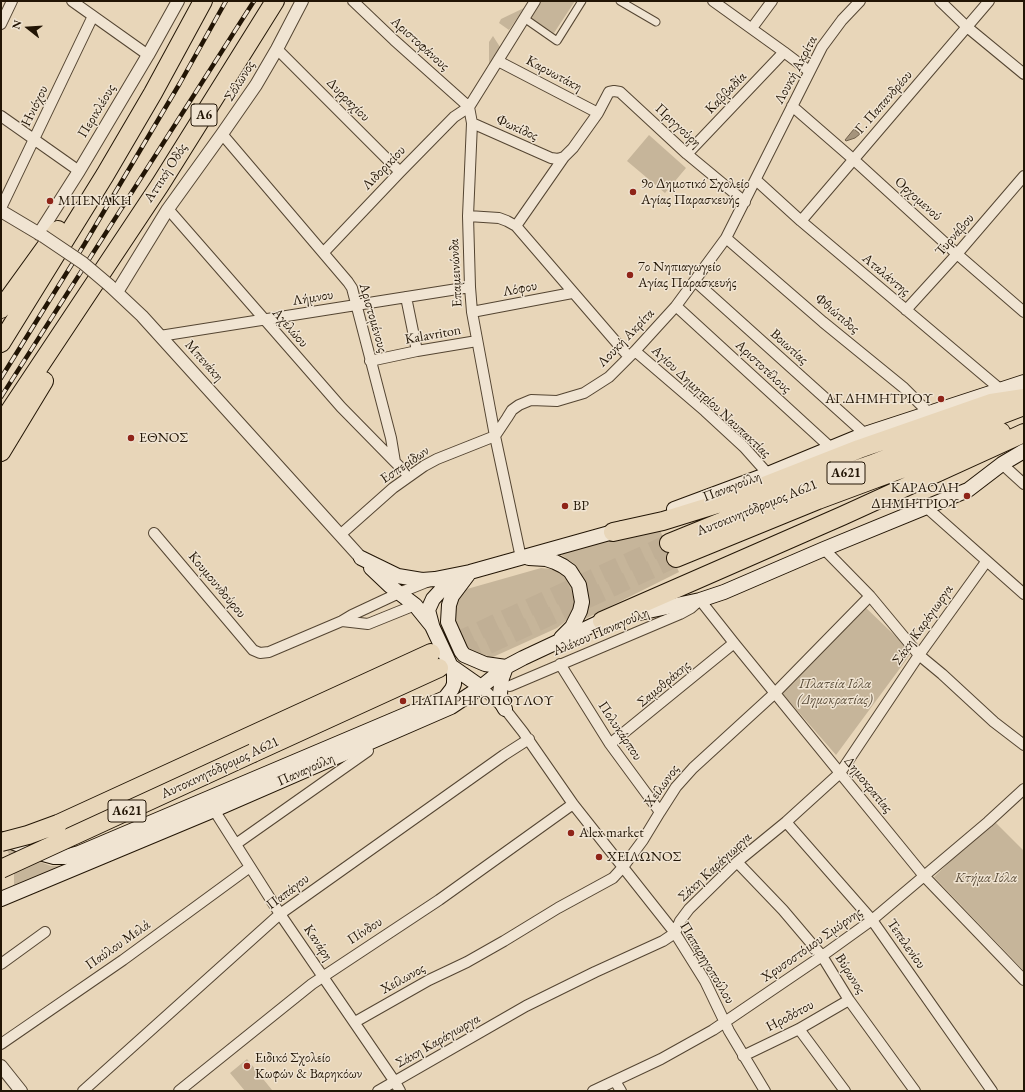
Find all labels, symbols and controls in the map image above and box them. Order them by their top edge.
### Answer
north arrow [8,8,48,48]
street label: Αριστοφάνους [387,13,453,75]
text: N [9,18,25,31]
street label: Λουκή Ακρίτα [771,33,821,107]
street label: Καρυωτάκη [523,52,585,96]
street label: Σόλωνος [221,58,259,104]
street label: Γ. Παπανδρέου [852,67,916,137]
street label: Καββαδία [702,68,750,118]
street label: Δυρραχίου [323,75,373,125]
street label: Περικλέους [74,81,120,141]
street label: Ηνιόχου [18,83,52,129]
street label: Πριγγούρη [651,100,705,152]
road number: Α6 [191,104,217,126]
street label: Φωκίδος [493,111,541,145]
street label: Αττική Οδός [141,140,191,206]
street label: Λιδορικίου [359,142,409,194]
street label: Ορχομενού [891,173,945,225]
place label: 9ο Δημοτικό Σχολείο Αγίας Παρασκευής [641,176,750,208]
marker: 9ο Δημοτικό Σχολείο Αγίας Παρασκευής [628,187,638,197]
place label: ΜΠΕΝΑΚΗ [58,193,132,209]
marker: ΜΠΕΝΑΚΗ [45,196,55,206]
street label: Τυρνάβου [932,210,978,260]
street label: Επαμεινώνδα [446,238,466,308]
street label: Αταλάντης [859,250,913,300]
place label: 7ο Νηπιαγωγείο Αγίας Παρασκευής [638,259,736,292]
marker: 7ο Νηπιαγωγείο Αγίας Παρασκευής [625,270,635,280]
street label: Λόφου [501,277,539,301]
street label: Αριστομένους [355,281,391,355]
street label: Λήμνου [291,286,335,310]
street label: Φθιώτιδος [811,291,863,337]
street label: Αχελώου [268,305,312,351]
street label: Λουκή Ακρίτα [594,305,658,371]
street label: Kalavriton [404,322,462,348]
street label: Βοιωτίας [767,326,811,368]
street label: Μπενάκη [181,337,227,385]
street label: Αριστοτέλους [731,337,795,397]
street label: Αγίου Δημητρίου Ναυπακτίας [648,342,774,462]
place label: ΑΓ.ΔΗΜΗΤΡΙΟΥ [825,391,933,407]
marker: ΑΓ.ΔΗΜΗΤΡΙΟΥ [936,394,946,404]
place label: ΕΘΝΟΣ [139,430,188,446]
marker: ΕΘΝΟΣ [126,433,136,443]
street label: Εσπερίδων [377,443,433,487]
road number: Α621 [827,462,865,484]
street label: Παναγούλη [701,468,763,506]
street label: Αυτοκινητόδρομος Α621 [694,476,820,540]
place label: ΚΑΡΑΟΛΗ ΔΗΜΗΤΡΙΟΥ [871,480,959,512]
marker: ΚΑΡΑΟΛΗ ΔΗΜΗΤΡΙΟΥ [962,491,972,501]
place label: BP [573,498,589,514]
marker: BP [560,501,570,511]
street label: Κουμουνδούρου [184,548,250,622]
street label: Σάκη Καράγιωργα [889,582,957,668]
street label: Αλέκου Παναγούλη [551,604,651,660]
street label: Σαμοθράκης [634,657,694,711]
park label: Πλατεία Ιόλα (Δημοκρατίας) [797,676,873,708]
place label: ΠΑΠΑΡΗΓΟΠΟΥΛΟΥ [411,693,554,709]
marker: ΠΑΠΑΡΗΓΟΠΟΥΛΟΥ [398,696,408,706]
street label: Πολυκάρπου [594,698,646,764]
street label: Αυτοκινητόδρομος Α621 [158,733,282,803]
street label: Παναγούλη [275,750,337,790]
street label: Δημοκρατίας [840,753,896,817]
street label: Χείλωνος [641,761,683,811]
road number: Α621 [108,800,146,822]
place label: Alex market [579,825,644,841]
marker: Alex market [566,828,576,838]
street label: Σάκη Καράγιωργα [675,829,755,905]
place label: ΧΕΙΛΩΝΟΣ [607,849,681,865]
marker: ΧΕΙΛΩΝΟΣ [594,852,604,862]
street label: Παπάγου [263,870,313,914]
park label: Κτήμα Ιόλα [955,870,1017,886]
street label: Χρυσοστόμου Σμύρνης [758,904,866,986]
street label: Πίνδου [344,914,386,948]
street label: Τεπελενίου [883,916,929,972]
street label: Παύλου Μελά [82,917,154,973]
street label: Παπαρηγοπούλου [676,919,738,1007]
street label: Κανάρη [300,922,336,964]
street label: Βύρωνος [831,951,869,997]
street label: Χείλωνος [378,960,428,998]
street label: Ηροδότου [763,996,817,1036]
street label: Σάκη Καράγιωργα [393,1010,483,1072]
place label: Ειδικό Σχολείο Κωφών & Βαρηκόων [255,1050,362,1082]
marker: Ειδικό Σχολείο Κωφών & Βαρηκόων [242,1061,252,1071]

